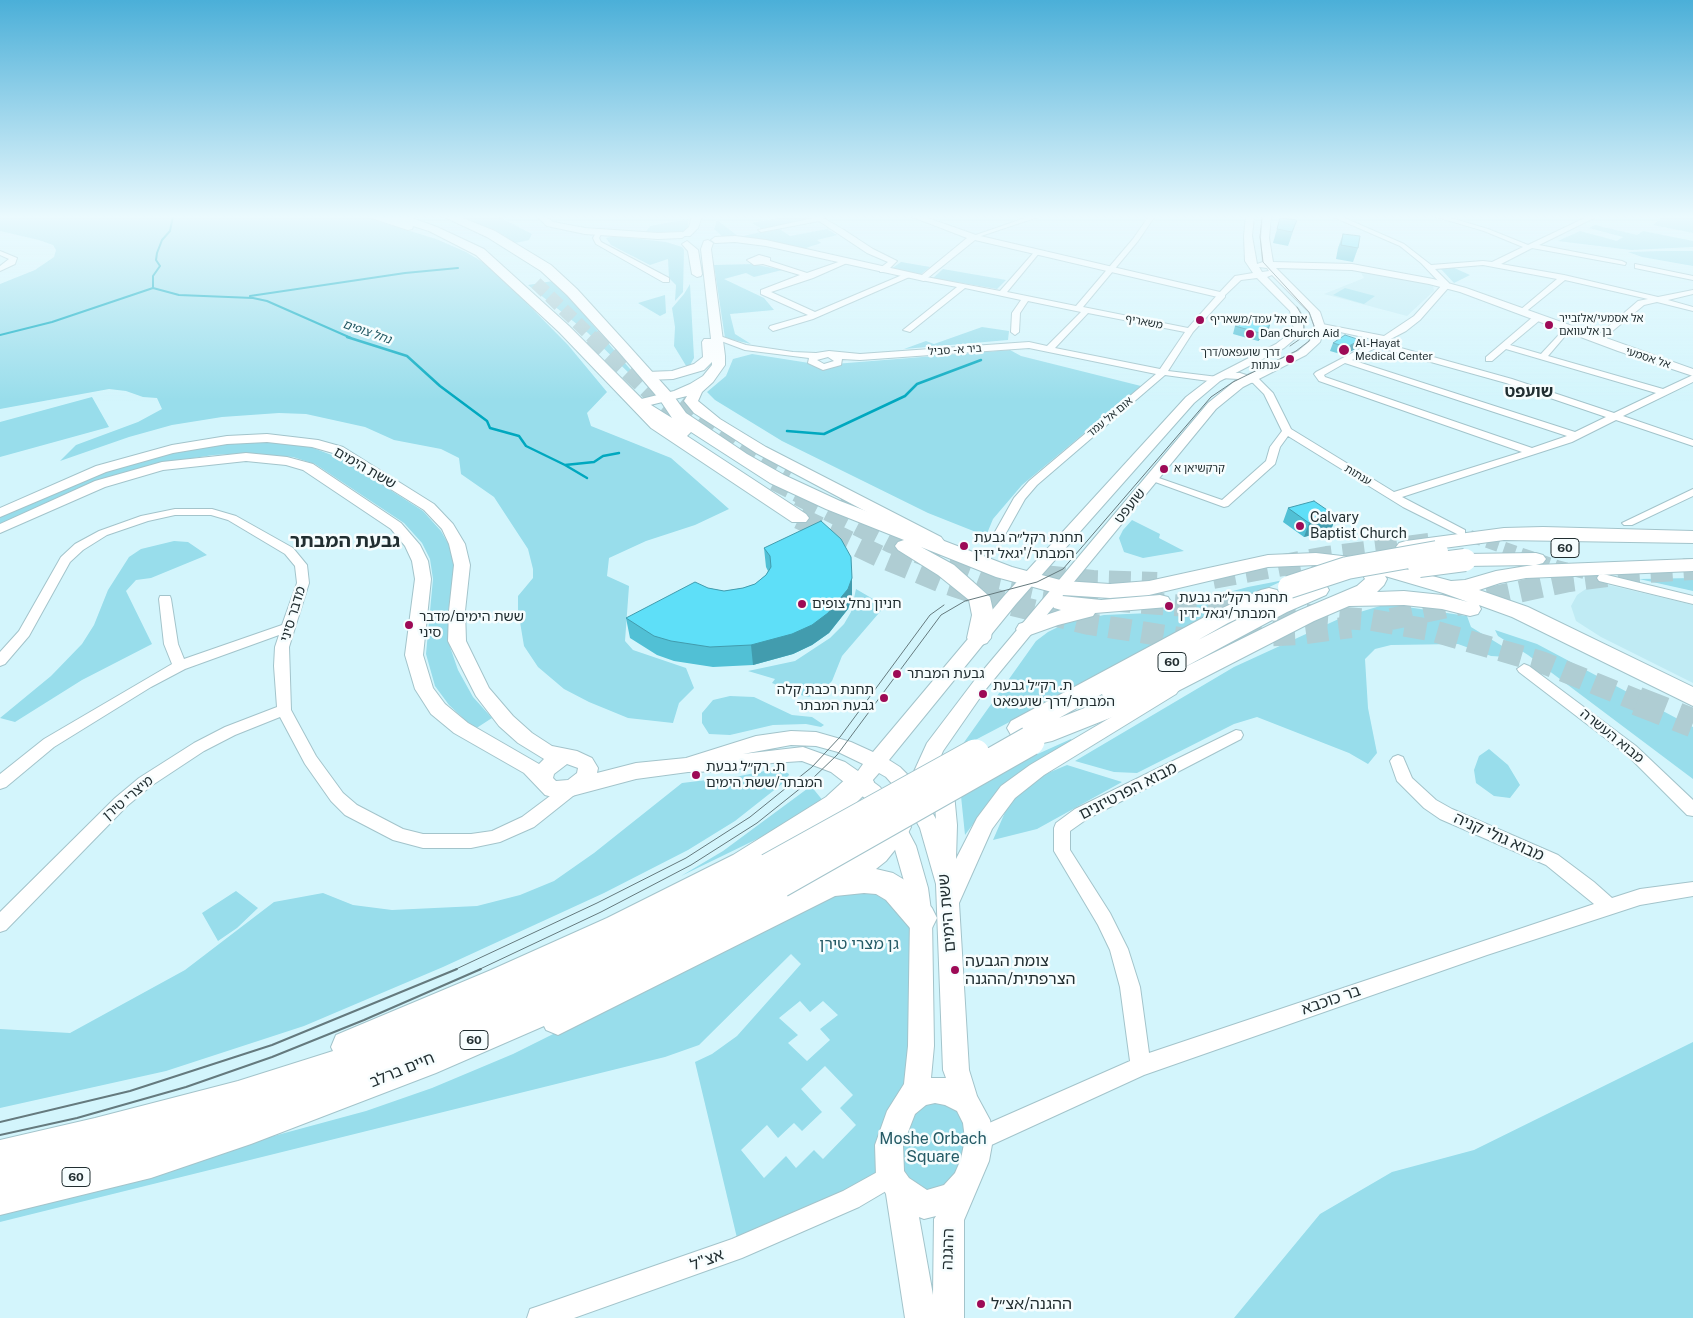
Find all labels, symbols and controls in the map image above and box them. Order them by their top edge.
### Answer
street label: משאריף [1124,312,1164,332]
place label: אל אסמעי/אלזבייר בן אלעוואם [1559,312,1644,338]
place label: אום אל עמד/משאריף [1210,313,1307,327]
marker: אום אל עמד/משאריף [1194,314,1206,326]
water label: נחל צופים [341,317,393,347]
marker: אל אסמעי/אלזבייר בן אלעוואם [1543,319,1555,331]
place label: Dan Church Aid [1260,327,1339,341]
marker: Dan Church Aid [1244,328,1256,340]
place label: Al-Hayat Medical Center [1355,337,1433,363]
street label: ביר א- סביל [928,342,982,358]
marker: Al-Hayat Medical Center [1337,343,1351,357]
street label: אל אסמעי [1624,345,1672,371]
place label: דרך שועפאט/דרך ענתות [1201,346,1280,372]
marker: דרך שועפאט/דרך ענתות [1284,353,1296,365]
district label: שועפט [1505,382,1553,402]
street label: אום אל עמד [1085,394,1135,440]
street label: ששת הימים [331,444,399,492]
place label: קרקשיאן א [1174,462,1225,476]
street label: ענתות [1342,462,1374,488]
marker: קרקשיאן א [1158,463,1170,475]
street label: שועפט [1111,485,1149,527]
place label: Calvary Baptist Church [1310,510,1407,542]
marker: Calvary Baptist Church [1294,520,1306,532]
district label: גבעת המבתר [290,530,400,552]
place label: תחנת רקל״ה גבעת המבתר/'יגאל ידין [974,530,1083,562]
road number: 60 [1551,538,1579,558]
marker: תחנת רקל״ה גבעת המבתר/'יגאל ידין [958,540,970,552]
street label: מדבר סיני [277,584,309,644]
place label: תחנת רקל״ה גבעת המבתר/יגאל ידין [1179,590,1288,622]
place label: חניון נחל צופים [812,596,901,612]
marker: חניון נחל צופים [796,598,808,610]
marker: תחנת רקל״ה גבעת המבתר/יגאל ידין [1163,600,1175,612]
place label: ששת הימים/מדבר סיני [419,609,524,642]
marker: ששת הימים/מדבר סיני [403,619,415,631]
road number: 60 [1158,652,1186,672]
place label: גבעת המבתר [907,666,985,682]
marker: גבעת המבתר [891,668,903,680]
place label: ת. רק״ל גבעת המבתר/דרך שועפאט [993,678,1115,710]
place label: תחנת רכבת קלה גבעת המבתר [777,682,874,714]
marker: ת. רק״ל גבעת המבתר/דרך שועפאט [977,688,989,700]
marker: תחנת רכבת קלה גבעת המבתר [878,692,890,704]
street label: מבוא העשרה [1577,705,1647,767]
street label: מבוא הפרטיזנים [1076,758,1180,824]
place label: ת. רק״ל גבעת המבתר/ששת הימים [706,759,823,792]
marker: ת. רק״ל גבעת המבתר/ששת הימים [690,769,702,781]
street label: מיצרי טירן [99,772,157,824]
street label: מבוא גולי קניה [1451,809,1547,865]
street label: ששת הימים [934,873,960,953]
park label: גן מצרי טירן [819,934,899,954]
place label: צומת הגבעה הצרפתית/ההגנה [965,951,1076,989]
marker: צומת הגבעה הצרפתית/ההגנה [949,964,961,976]
street label: בר כוכבא [1299,981,1363,1019]
road number: 60 [460,1030,488,1050]
street label: חיים ברלב [367,1048,437,1092]
park label: Moshe Orbach Square [879,1129,987,1167]
road number: 60 [62,1168,90,1186]
street label: ההגנה [938,1228,958,1270]
street label: אצ"ל [688,1245,726,1275]
place label: ההגנה/אצ״ל [991,1294,1072,1314]
marker: ההגנה/אצ״ל [975,1298,987,1310]

